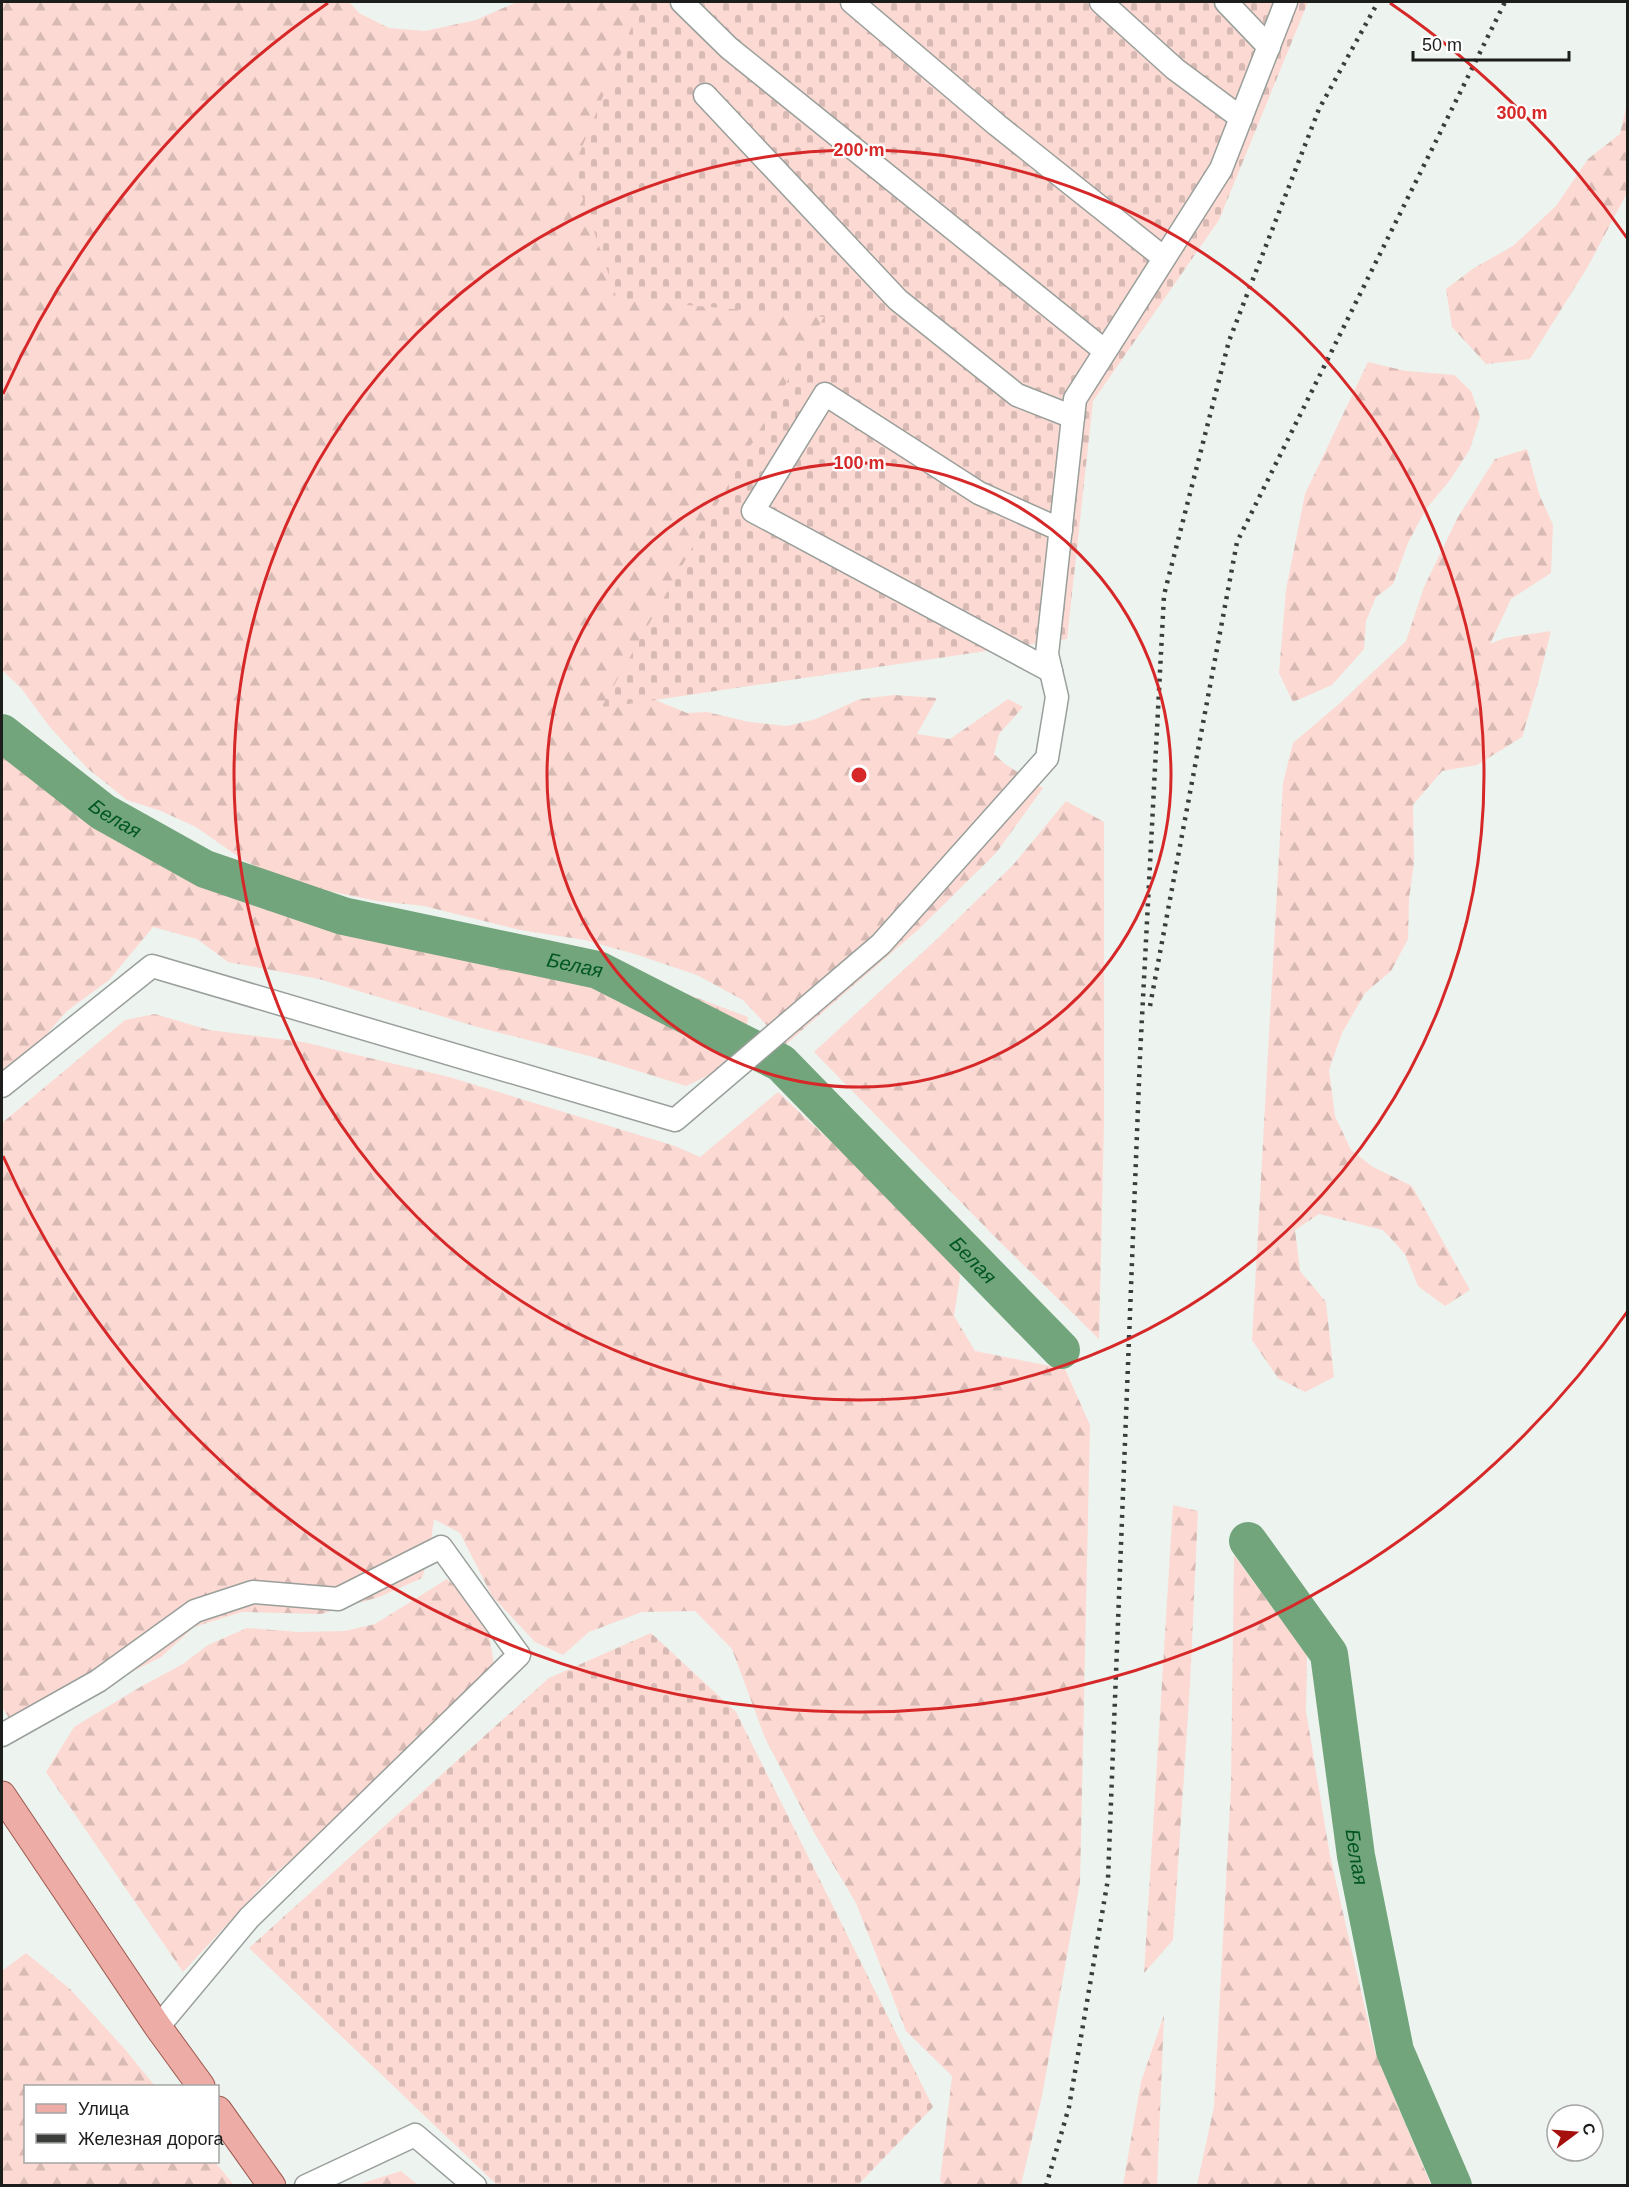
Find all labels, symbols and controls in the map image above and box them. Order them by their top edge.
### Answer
scale bar [1413,24,1569,62]
text: 50 m [1422,35,1462,55]
text: 300 m [1496,103,1548,123]
text: 200 m [833,140,885,160]
text: 100 m [833,453,885,473]
centre of rings [849,765,869,785]
water label: Белая [85,794,145,842]
water label: Белая [545,949,605,982]
water label: Белая [946,1232,1001,1288]
water label: Белая [1342,1828,1373,1887]
legend [24,2085,219,2163]
text: Улица [78,2099,130,2119]
north arrow [1545,2103,1605,2163]
text: С [1579,2121,1599,2137]
text: Железная дорога [78,2129,225,2149]

